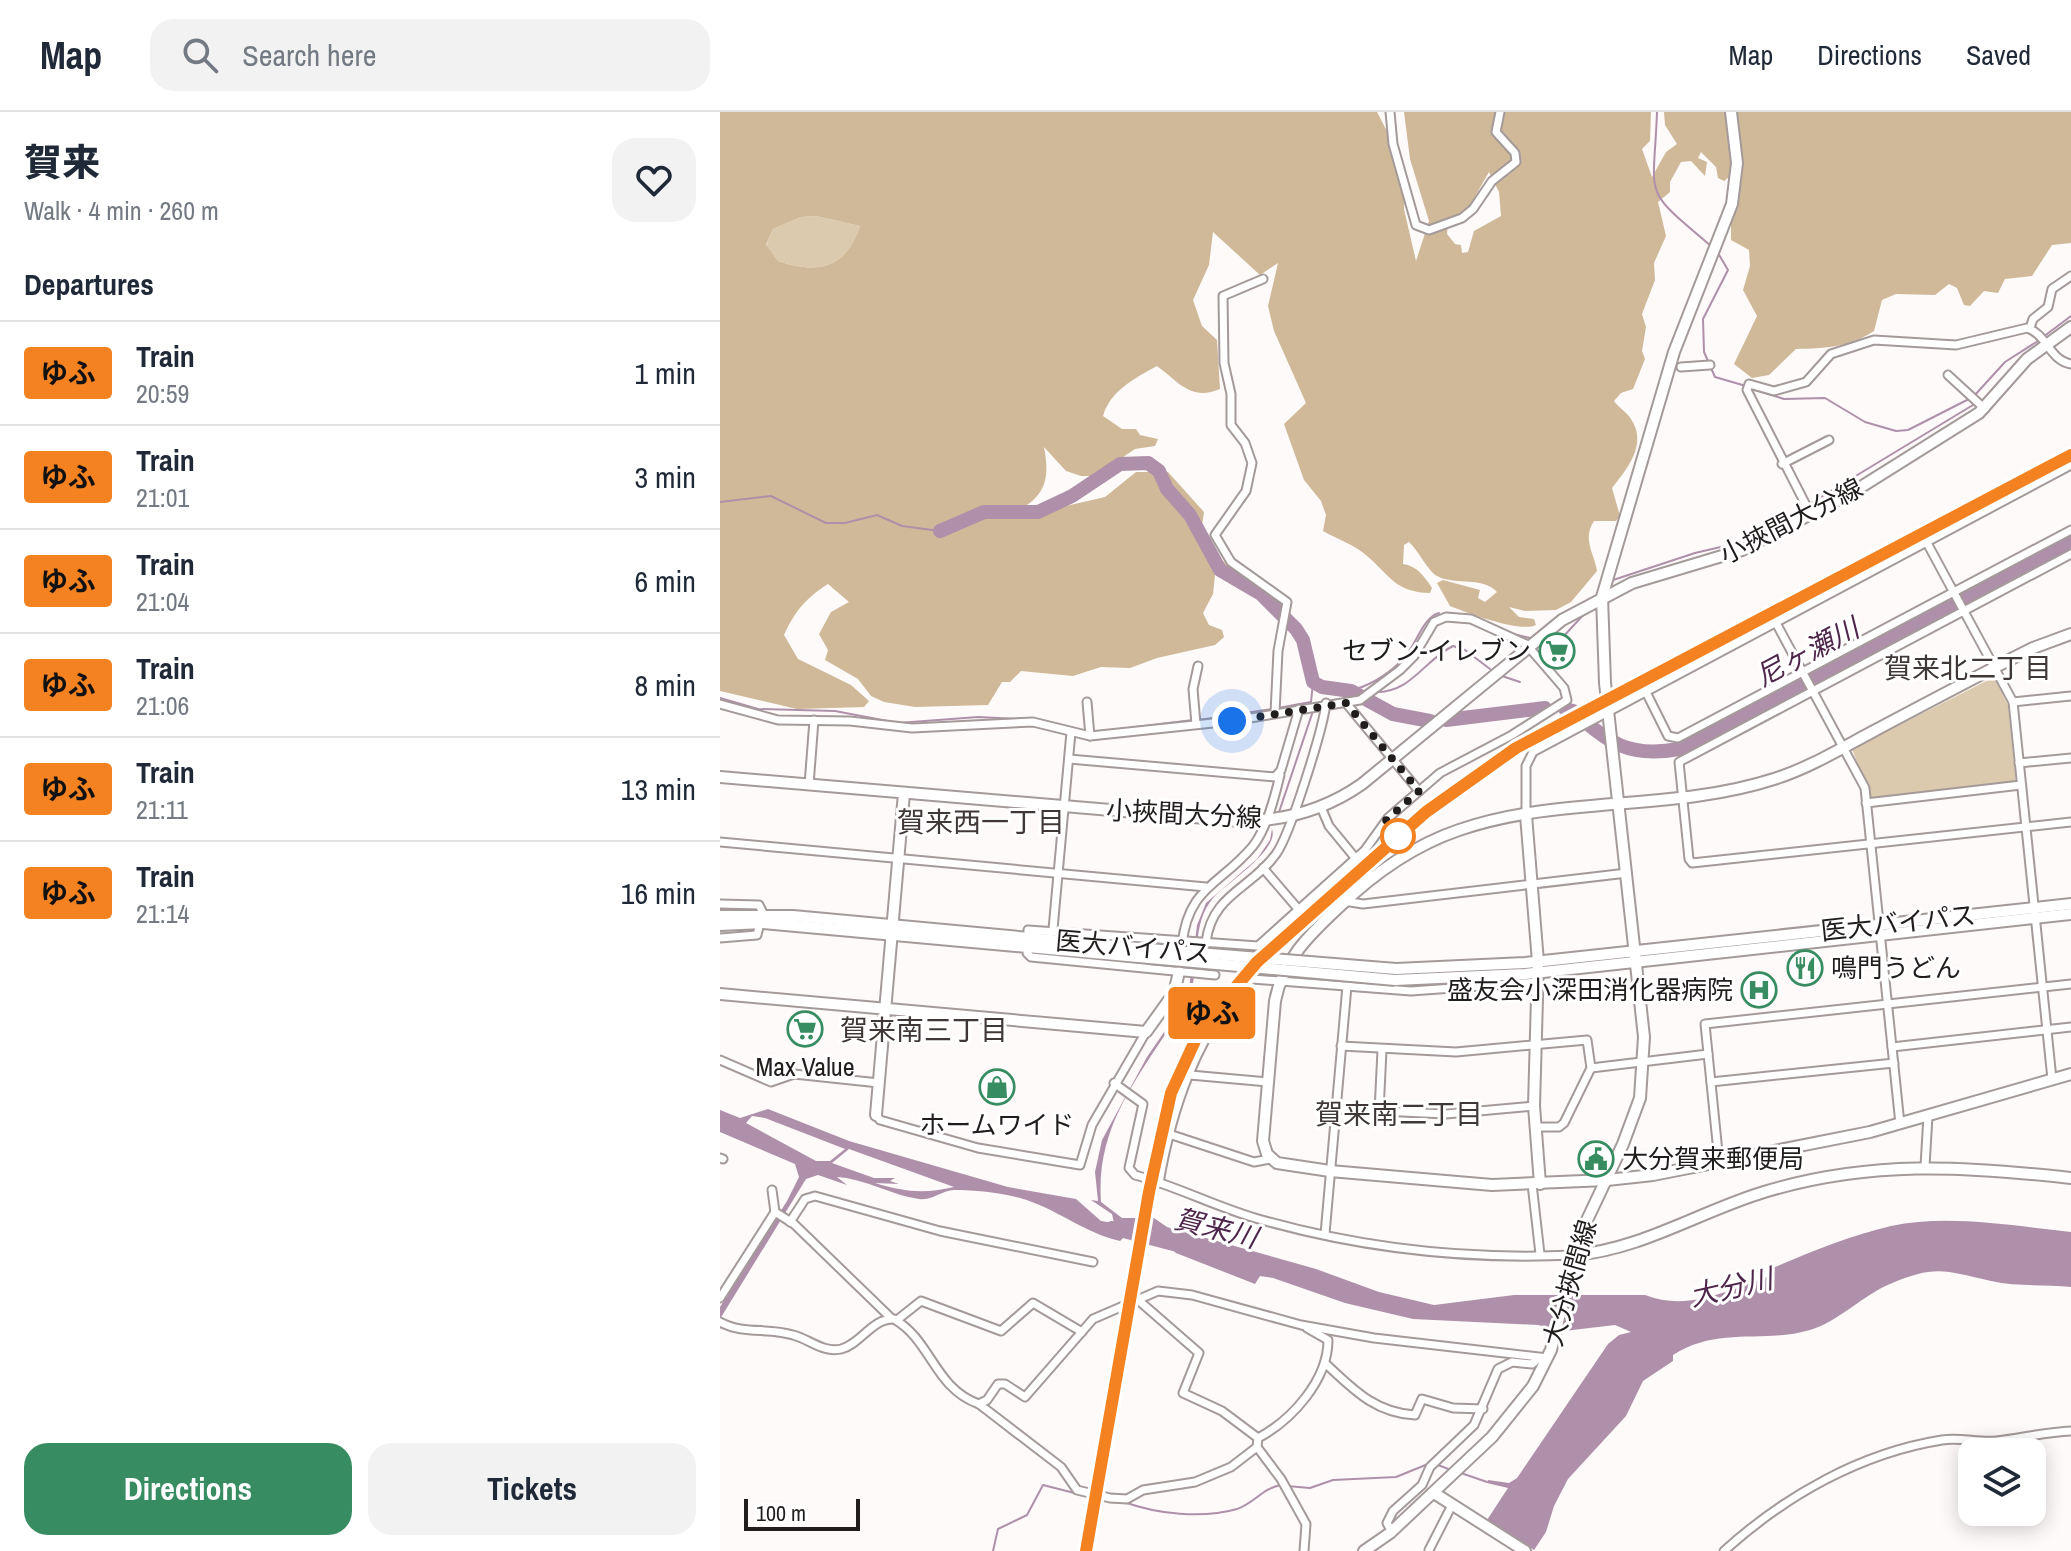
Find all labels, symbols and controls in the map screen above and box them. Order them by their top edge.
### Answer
search box [150,19,710,91]
text: Map [40,30,102,81]
icon: search [178,33,222,77]
text: Search here [242,35,376,75]
text: Map [1729,36,1773,74]
text: Directions [1817,36,1922,74]
text: Saved [1966,36,2031,74]
text: 賀来 [24,137,100,188]
button: heart [612,138,696,222]
text: Walk · 4 min · 260 m [24,193,219,228]
text: Departures [24,264,154,304]
text: Train [136,336,195,376]
text: 1 min [634,353,696,393]
text: ゆふ [40,354,96,392]
text: 20:59 [136,376,189,411]
text: Train [136,440,195,480]
text: 3 min [634,457,696,497]
text: ゆふ [40,458,96,496]
street label: 小挾間大分線 [1713,470,1868,572]
text: 21:01 [136,480,189,515]
text: Train [136,544,195,584]
text: 6 min [634,561,696,601]
text: ゆふ [40,562,96,600]
text: 21:04 [136,584,189,619]
water label: 尼ヶ瀬川 [1749,608,1868,695]
supermarket icon: セブン-イレブン [1538,632,1576,670]
place label: セブン-イレブン [1342,633,1531,668]
text: Train [136,648,195,688]
district label: 賀来北二丁目 [1884,649,2052,687]
text: 8 min [634,665,696,705]
text: ゆふ [40,666,96,704]
text: 21:06 [136,688,189,723]
your location [1212,701,1252,741]
text: Train [136,752,195,792]
text: 13 min [621,769,696,809]
text: ゆふ [40,770,96,808]
text: 21:11 [136,792,188,827]
street label: 小挾間大分線 [1105,792,1263,835]
district label: 賀来西一丁目 [897,803,1065,841]
unlabelled marker [1381,819,1415,853]
text: Train [136,856,195,896]
text: 16 min [621,873,696,913]
text: ゆふ [40,874,96,912]
text: 21:14 [136,896,189,931]
street label: 医大バイパス [1819,897,1977,948]
street label: 医大バイパス [1054,922,1212,971]
restaurant icon: 鳴門うどん [1786,949,1824,987]
place label: 鳴門うどん [1831,950,1961,985]
hospital icon: 盛友会小深田消化器病院 [1740,971,1778,1009]
place label: 盛友会小深田消化器病院 [1447,972,1733,1007]
line badge: ゆふ [1176,987,1248,1039]
text: ゆふ [1184,994,1240,1032]
supermarket icon: Max Value [786,1010,824,1048]
district label: 賀来南三丁目 [840,1011,1008,1049]
place label: Max Value [755,1049,855,1084]
shop icon: ホームワイド [978,1068,1016,1106]
district label: 賀来南二丁目 [1315,1095,1483,1133]
place label: ホームワイド [919,1107,1075,1142]
public building icon: 大分賀来郵便局 [1577,1140,1615,1178]
place label: 大分賀来郵便局 [1622,1141,1804,1176]
water label: 賀来川 [1171,1199,1264,1257]
street label: 大分挾間線 [1535,1216,1604,1350]
water label: 大分川 [1686,1258,1779,1315]
map controls [1958,1438,2046,1526]
button: layers [1958,1438,2046,1526]
button: Directions [24,1443,352,1535]
button: Tickets [368,1443,696,1535]
scale bar [744,1495,860,1531]
text: 100 m [756,1498,806,1528]

